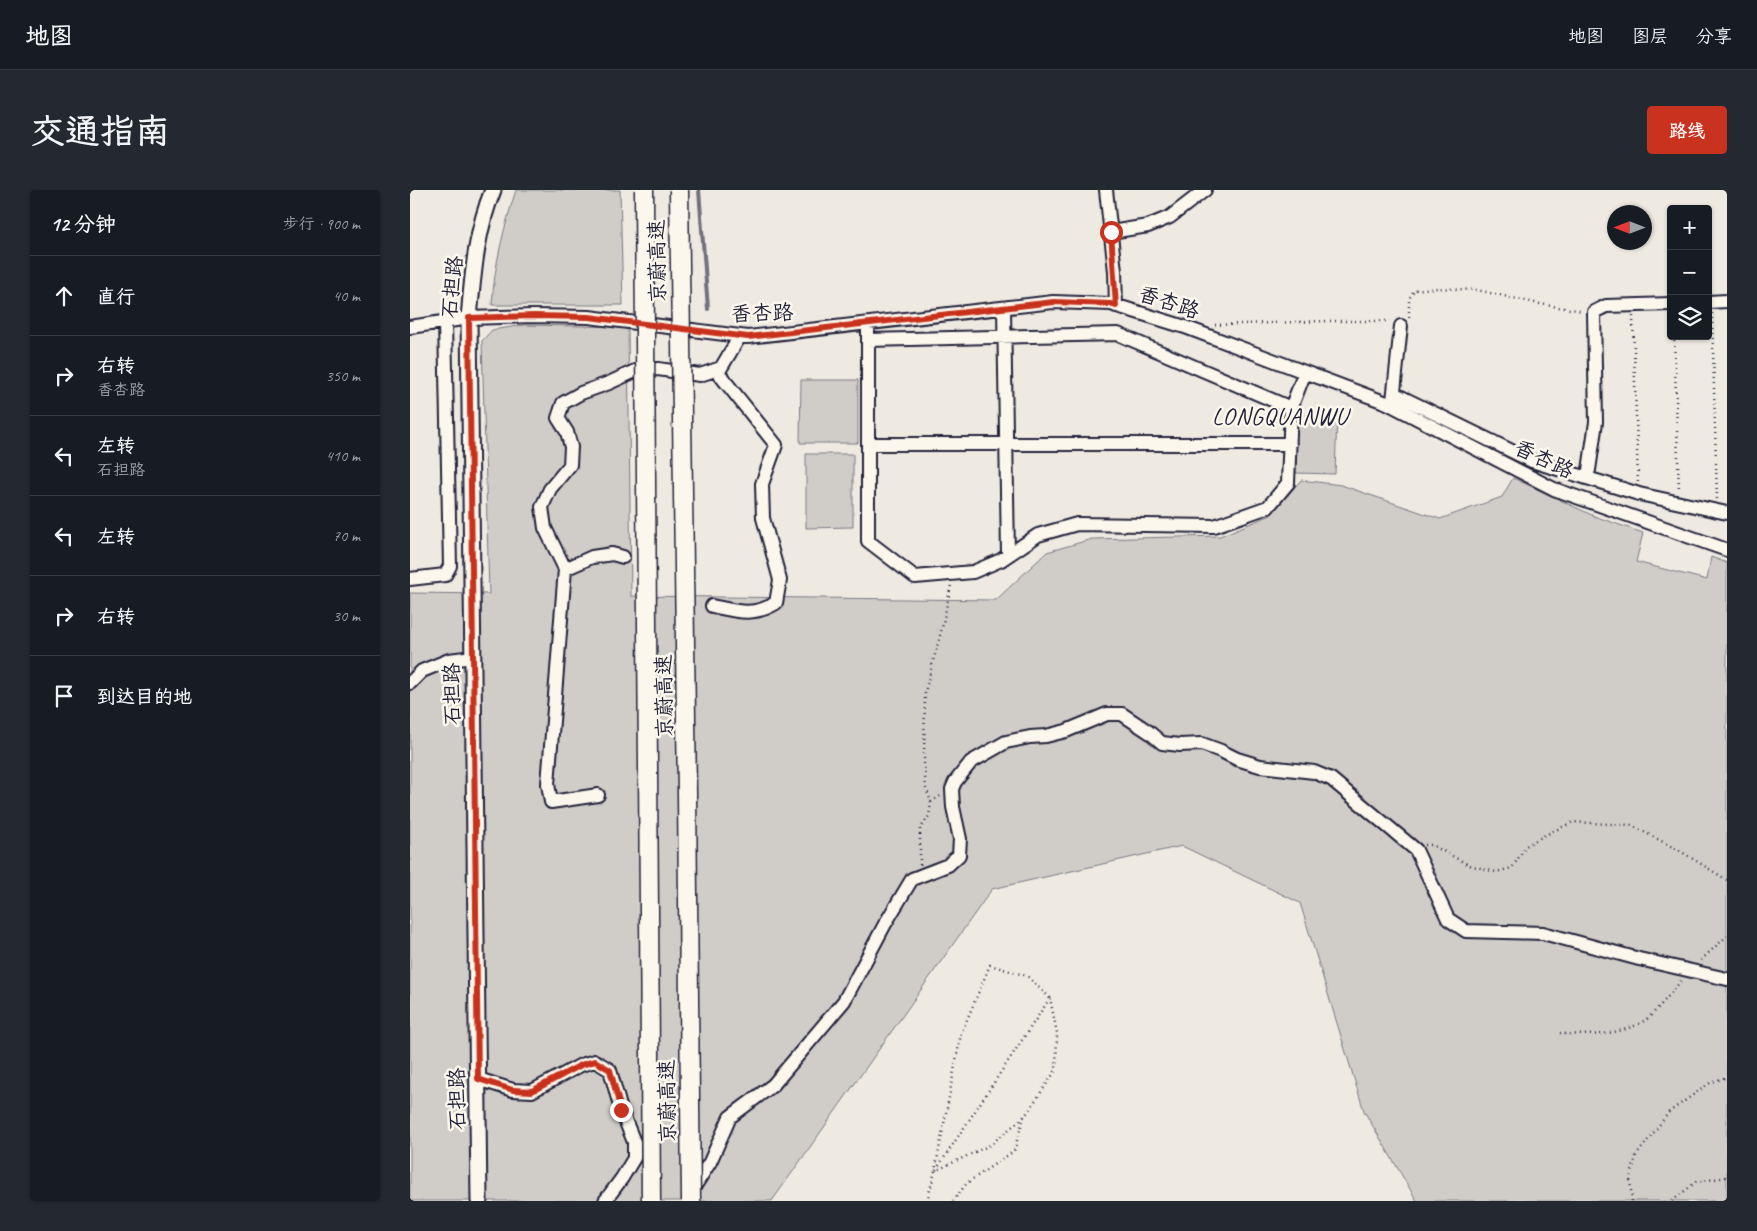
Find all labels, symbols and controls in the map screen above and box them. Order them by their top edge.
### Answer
text: 地图 [25,21,73,51]
text: 地图 [1568,25,1604,47]
text: 图层 [1632,25,1668,47]
text: 分享 [1696,25,1732,47]
button: 路线 [1647,106,1727,154]
text: 交通指南 [30,109,170,154]
north arrow [1607,205,1652,250]
map controls [1667,205,1712,340]
button: + [1667,205,1712,250]
text: 12 分钟 [50,211,116,237]
text: 步行 · 900 m [283,214,360,234]
street label: 京蔚高速 [643,219,671,303]
route start [1100,221,1123,244]
button: − [1667,250,1712,295]
street label: 石担路 [436,254,468,320]
street label: 香杏路 [1135,280,1203,324]
icon: ahead [50,282,78,310]
text: 直行 [97,285,135,309]
text: 40 m [333,286,360,306]
button: layers [1667,295,1712,340]
street label: 香杏路 [730,299,794,327]
text: 右转 [97,354,135,378]
icon: right [50,362,78,390]
text: 350 m [326,366,360,386]
text: 香杏路 [97,380,145,400]
district label: LONGQUANWU [1212,401,1352,431]
text: 左转 [97,434,135,458]
street label: 香杏路 [1510,434,1578,484]
icon: left [50,442,78,470]
text: 410 m [326,446,360,466]
text: 石担路 [97,460,145,480]
icon: left [50,522,78,550]
text: 左转 [97,525,135,549]
text: 70 m [333,526,360,546]
icon: right [50,602,78,630]
text: 右转 [97,605,135,629]
text: 30 m [333,606,360,626]
street label: 京蔚高速 [650,654,678,738]
street label: 石担路 [438,662,466,726]
icon: arrive [50,682,78,710]
text: 到达目的地 [97,685,192,709]
street label: 京蔚高速 [653,1059,681,1143]
street label: 石担路 [443,1067,471,1131]
route end [610,1099,633,1122]

